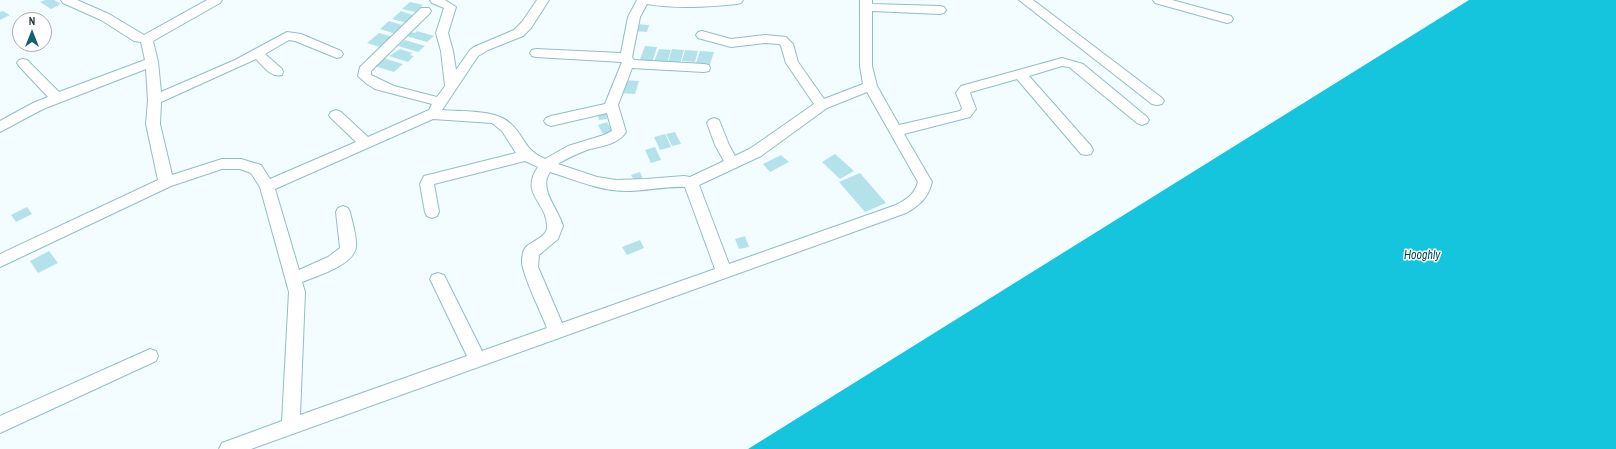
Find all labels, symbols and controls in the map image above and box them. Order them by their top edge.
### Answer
north arrow [12,12,52,52]
text: N [29,14,35,28]
water label: Hooghly [1404,249,1440,263]

